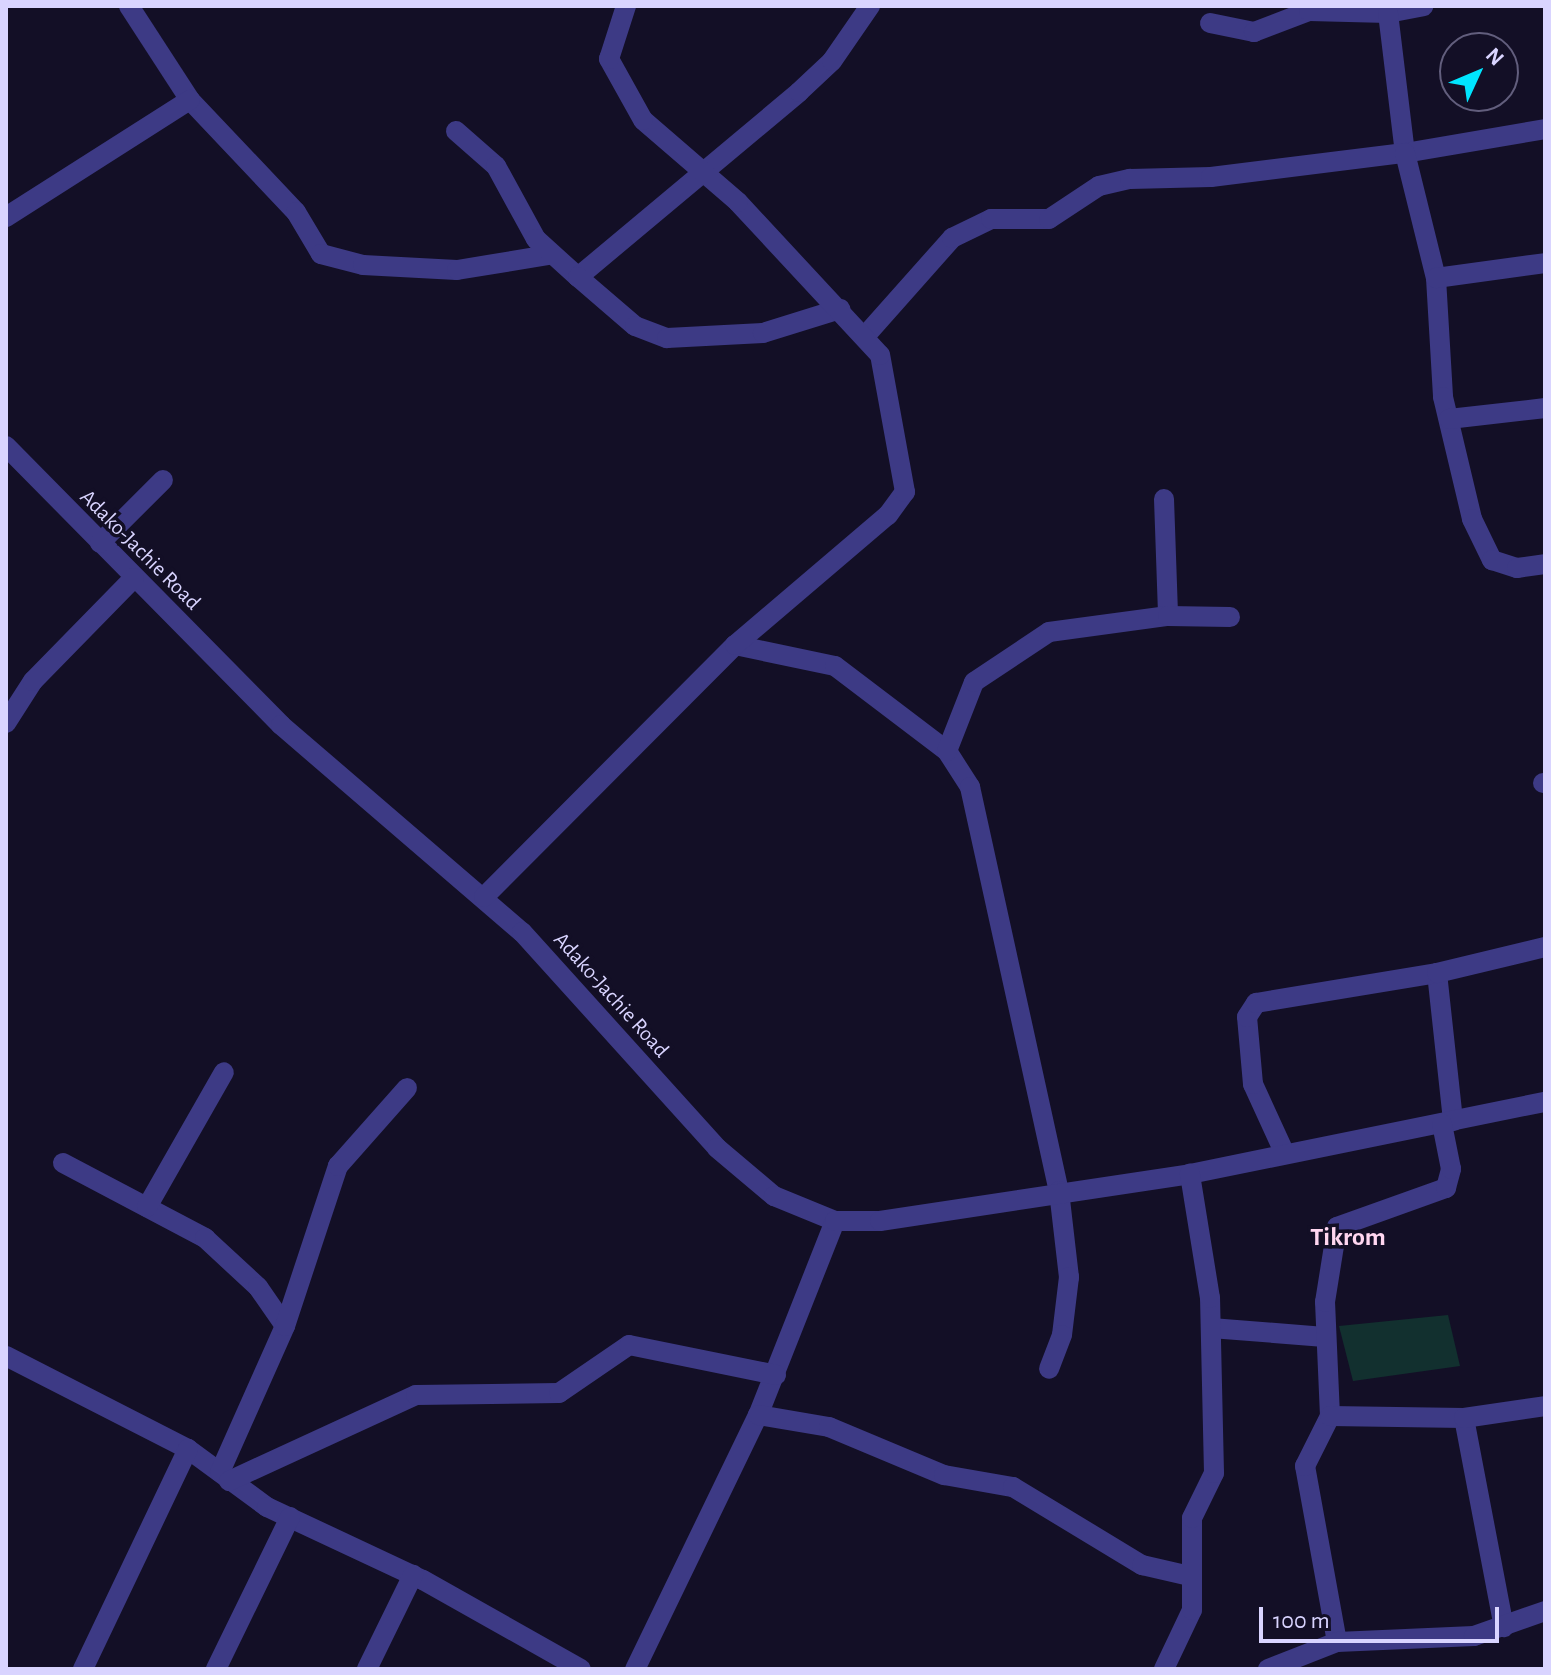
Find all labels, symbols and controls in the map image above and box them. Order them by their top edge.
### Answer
north arrow [1439,32,1519,112]
text: N [1482,44,1508,70]
street label: Adako-Jachie Road [74,484,206,616]
street label: Adako-Jachie Road [548,927,674,1063]
district label: Tikrom [1310,1222,1386,1254]
scale bar [1263,1591,1503,1641]
text: 100 m [1273,1609,1330,1633]

